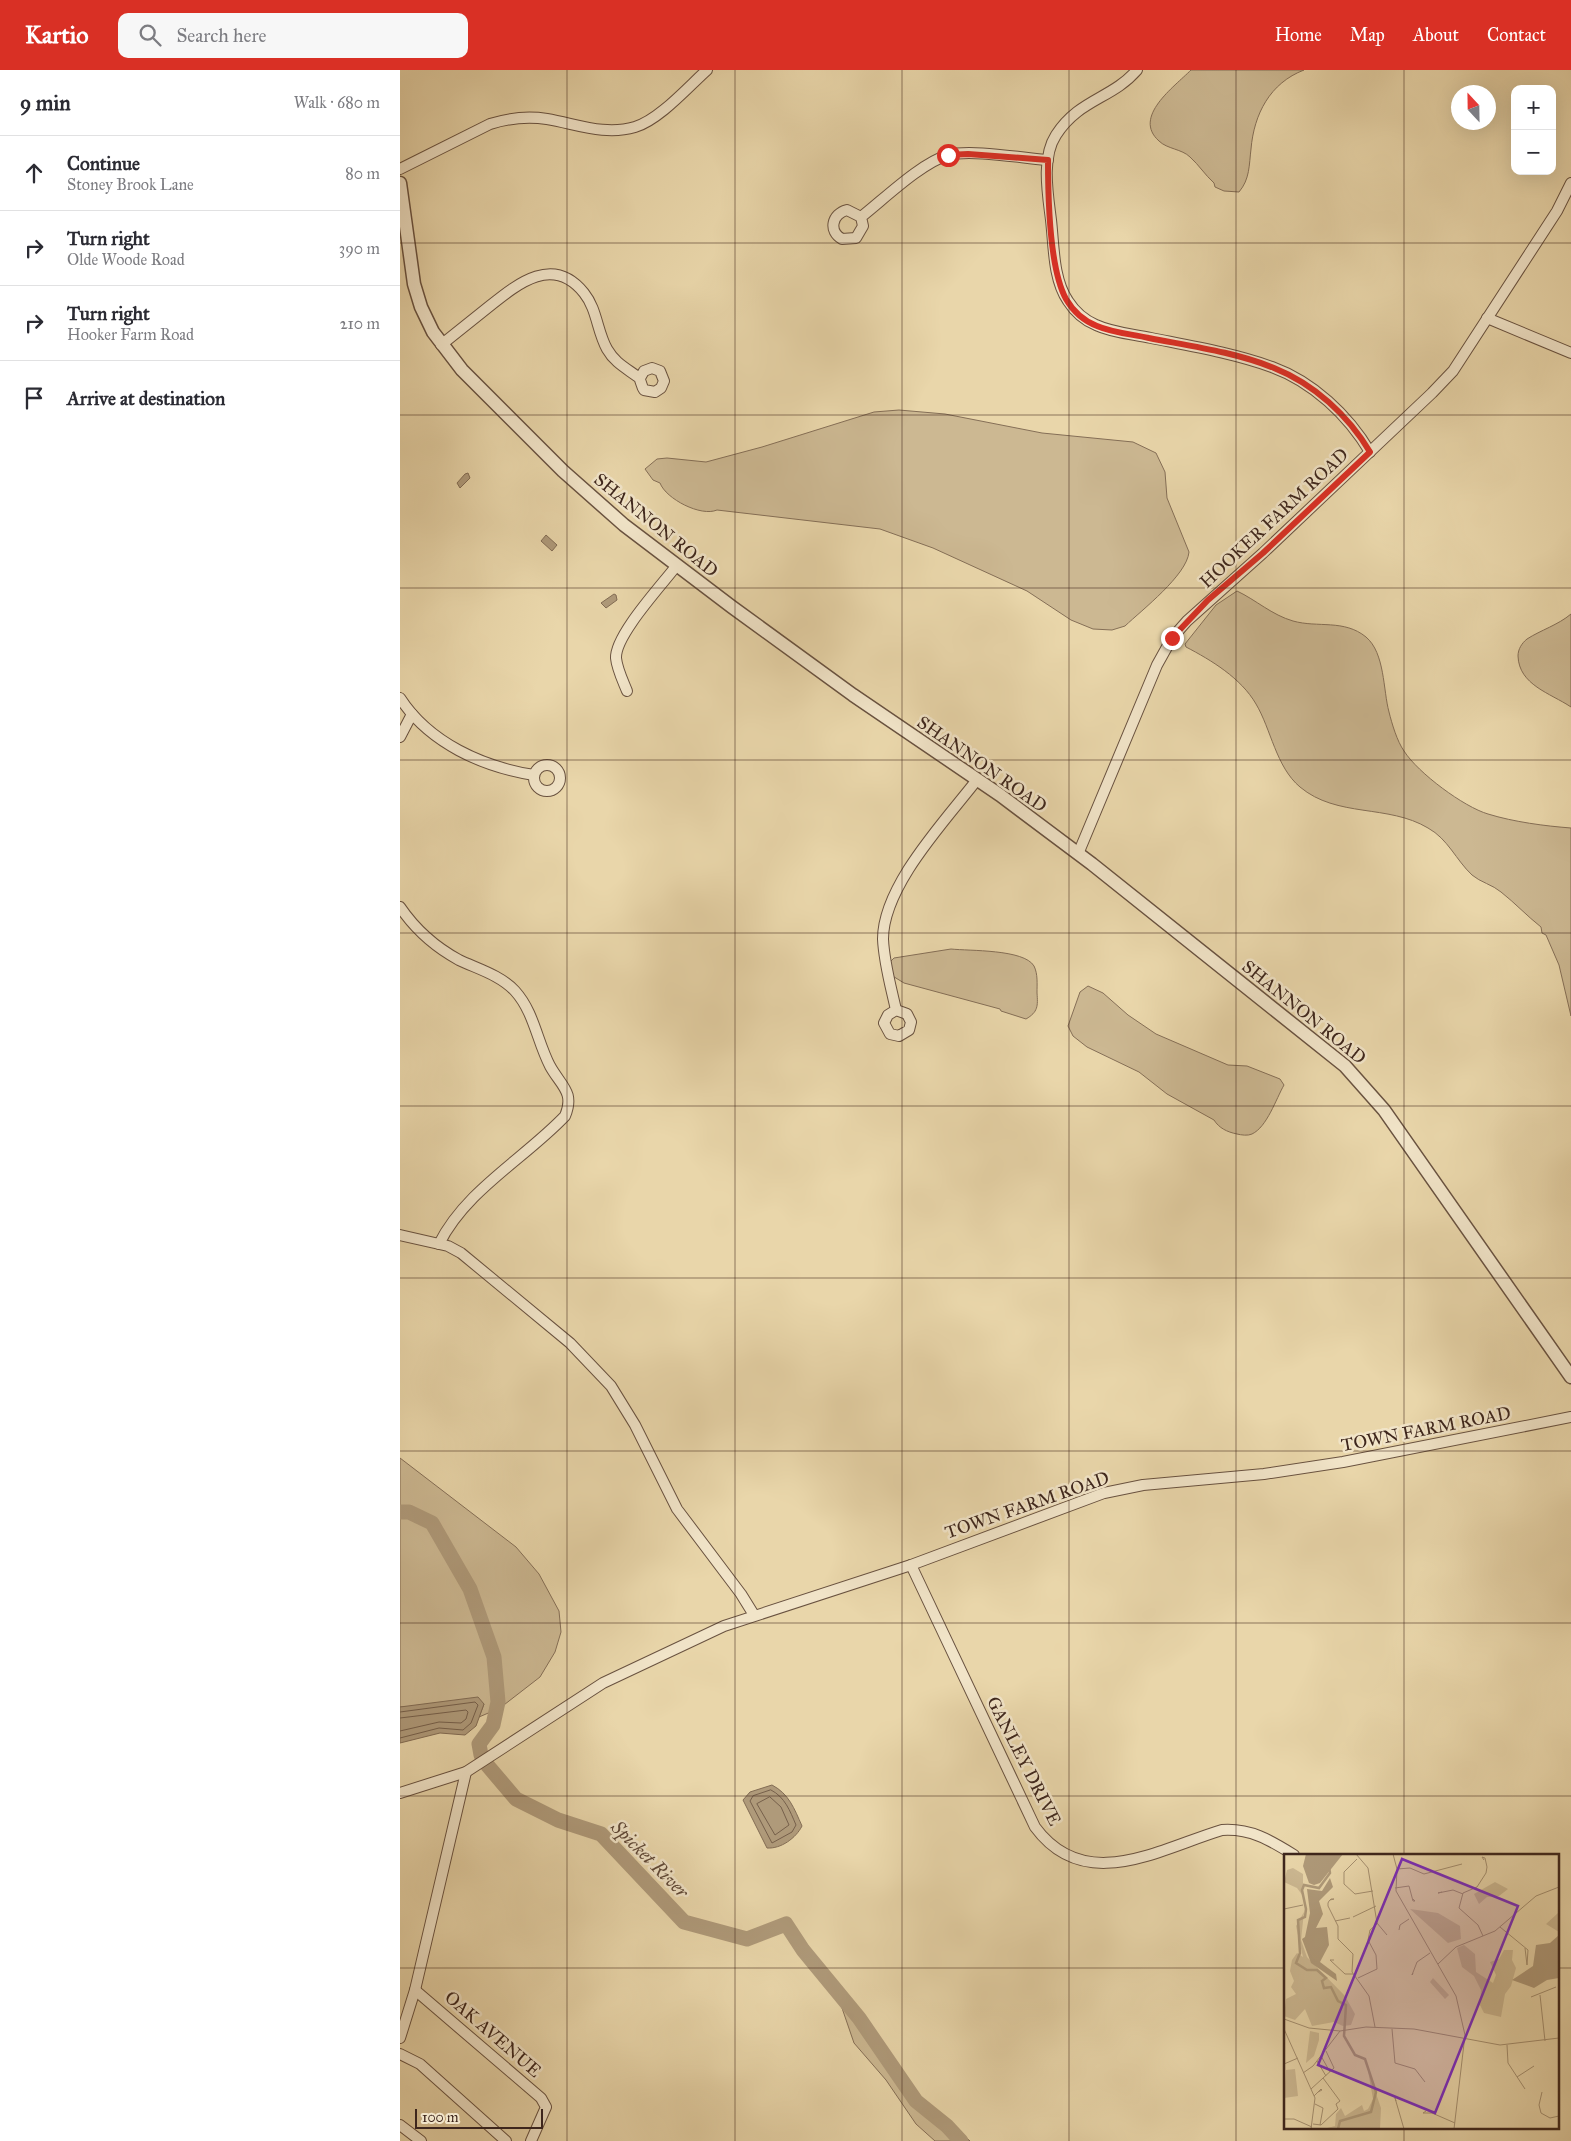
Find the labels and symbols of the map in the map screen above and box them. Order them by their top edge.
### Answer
north arrow [1451,85,1496,130]
route start [937,144,960,167]
street label: HOOKER FARM ROAD [1195,443,1353,593]
street label: SHANNON ROAD [590,468,722,582]
route end [1161,627,1184,650]
street label: SHANNON ROAD [913,711,1051,817]
street label: SHANNON ROAD [1238,955,1370,1069]
street label: TOWN FARM ROAD [1339,1402,1513,1456]
street label: TOWN FARM ROAD [942,1467,1112,1543]
street label: GANLEY DRIVE [982,1693,1066,1829]
water label: Spicket River [605,1815,694,1904]
inset map [1284,1854,1558,2128]
street label: OAK AVENUE [440,1986,546,2082]
scale bar [415,2106,542,2129]

